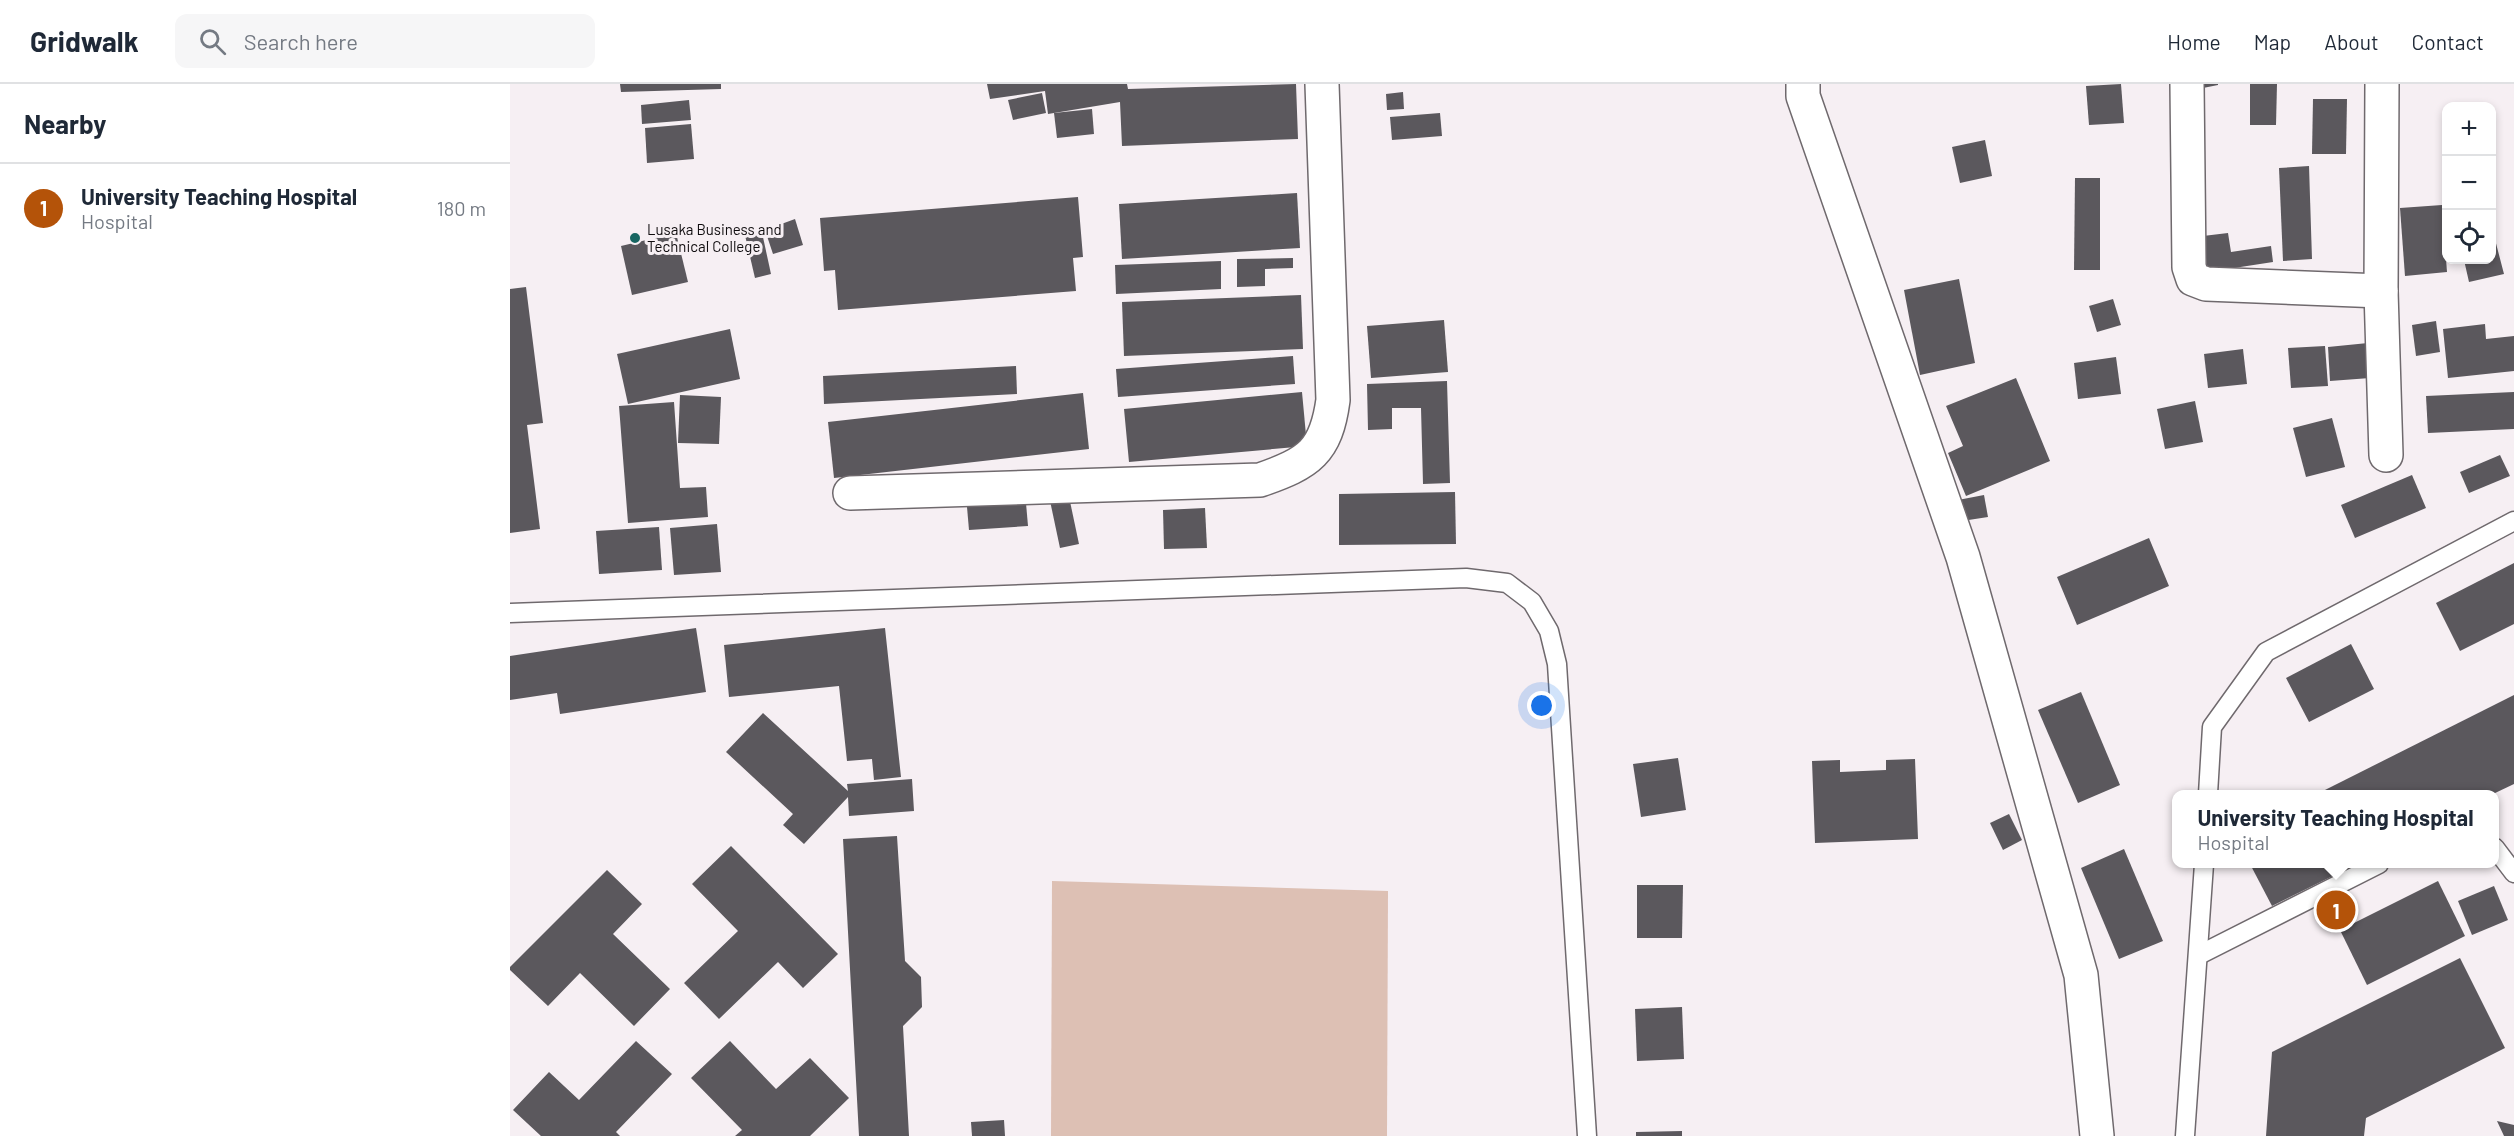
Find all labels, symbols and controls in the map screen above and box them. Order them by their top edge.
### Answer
search box [175,14,595,68]
text: Gridwalk [30,24,139,58]
icon: search [196,25,229,58]
text: Search here [244,28,358,54]
text: Home [2167,29,2221,54]
text: Map [2254,29,2291,54]
text: About [2324,29,2379,54]
text: Contact [2412,29,2484,54]
map controls [2442,102,2496,264]
button: + [2442,102,2496,156]
text: Nearby [24,108,106,139]
button: − [2442,156,2496,210]
text: University Teaching Hospital [81,183,357,209]
text: 1 [40,196,47,220]
text: 180 m [437,196,486,220]
text: Hospital [81,209,153,233]
button: locate [2442,210,2496,264]
place label: Lusaka Business and Technical College [647,220,782,255]
marker: Lusaka Business and Technical College [628,231,642,245]
your location [1527,691,1556,720]
popup [2172,790,2499,868]
text: University Teaching Hospital [2197,804,2474,830]
text: Hospital [2197,830,2269,854]
pin: 1 [2316,888,2356,932]

